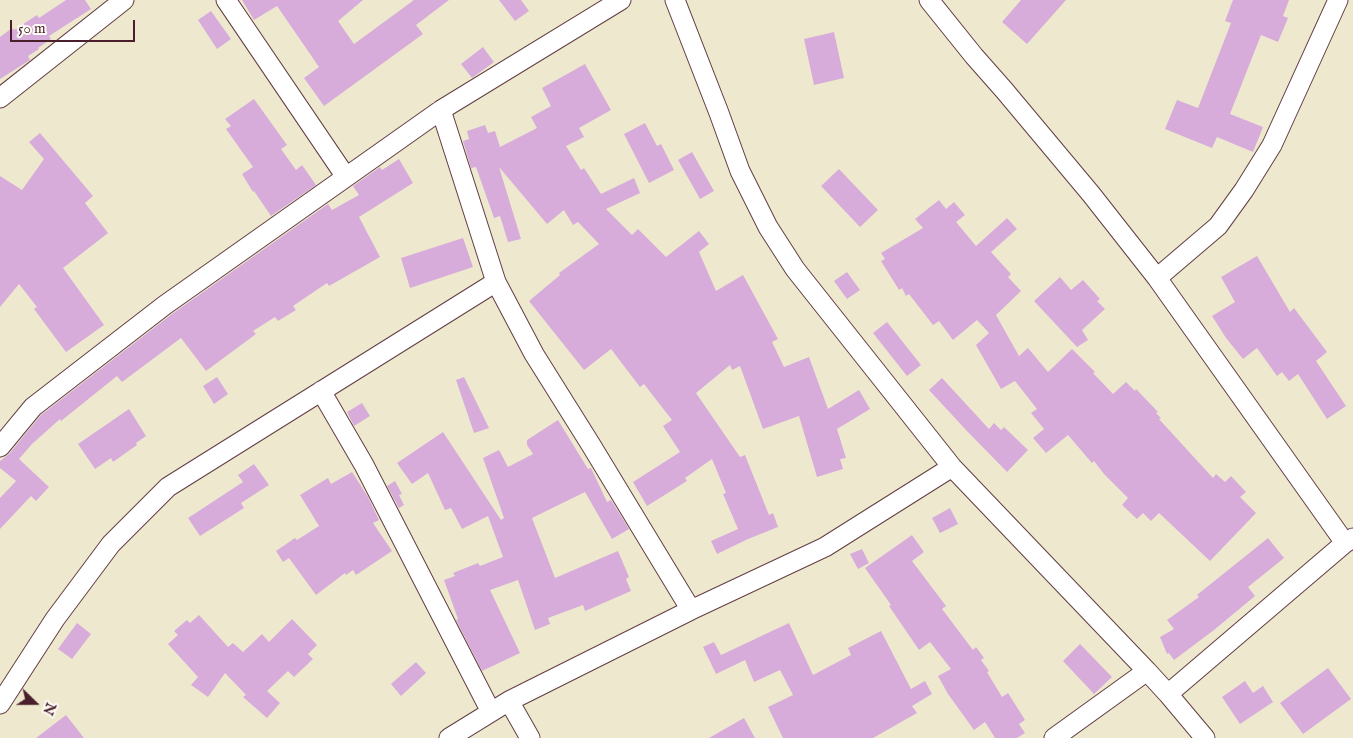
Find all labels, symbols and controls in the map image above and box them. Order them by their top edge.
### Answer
scale bar [12,10,138,42]
text: 50 m [18,19,46,38]
north arrow [10,678,60,728]
text: N [38,700,60,718]

